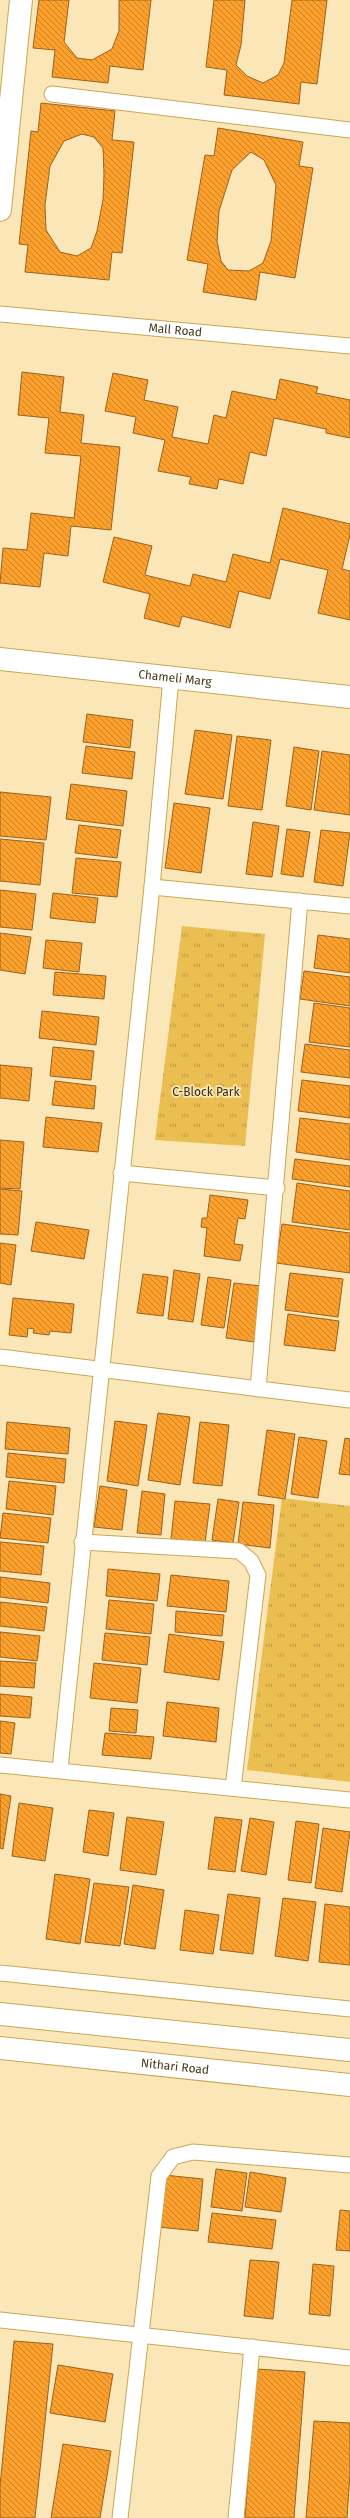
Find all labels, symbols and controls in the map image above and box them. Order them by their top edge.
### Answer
street label: Mall Road [148,321,203,339]
street label: Chameli Marg [138,667,213,689]
park label: C-Block Park [172,1085,240,1099]
street label: Nithari Road [140,2056,210,2077]

